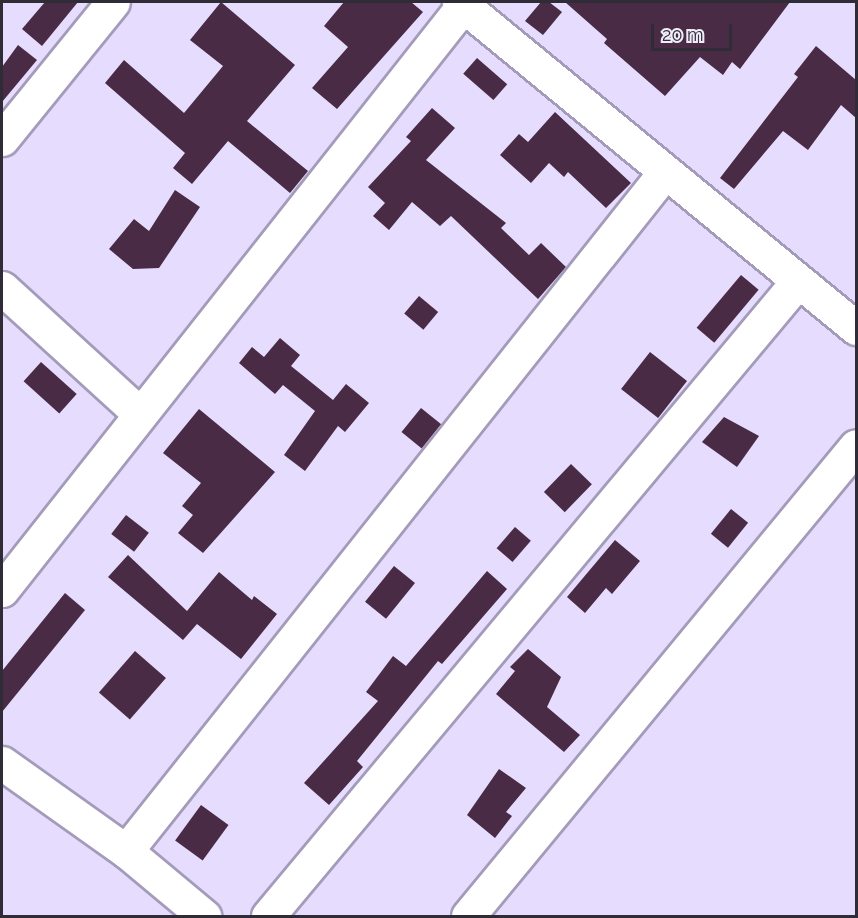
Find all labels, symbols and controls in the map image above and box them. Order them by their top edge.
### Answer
scale bar [654,12,735,50]
text: 20 m [662,24,704,45]

